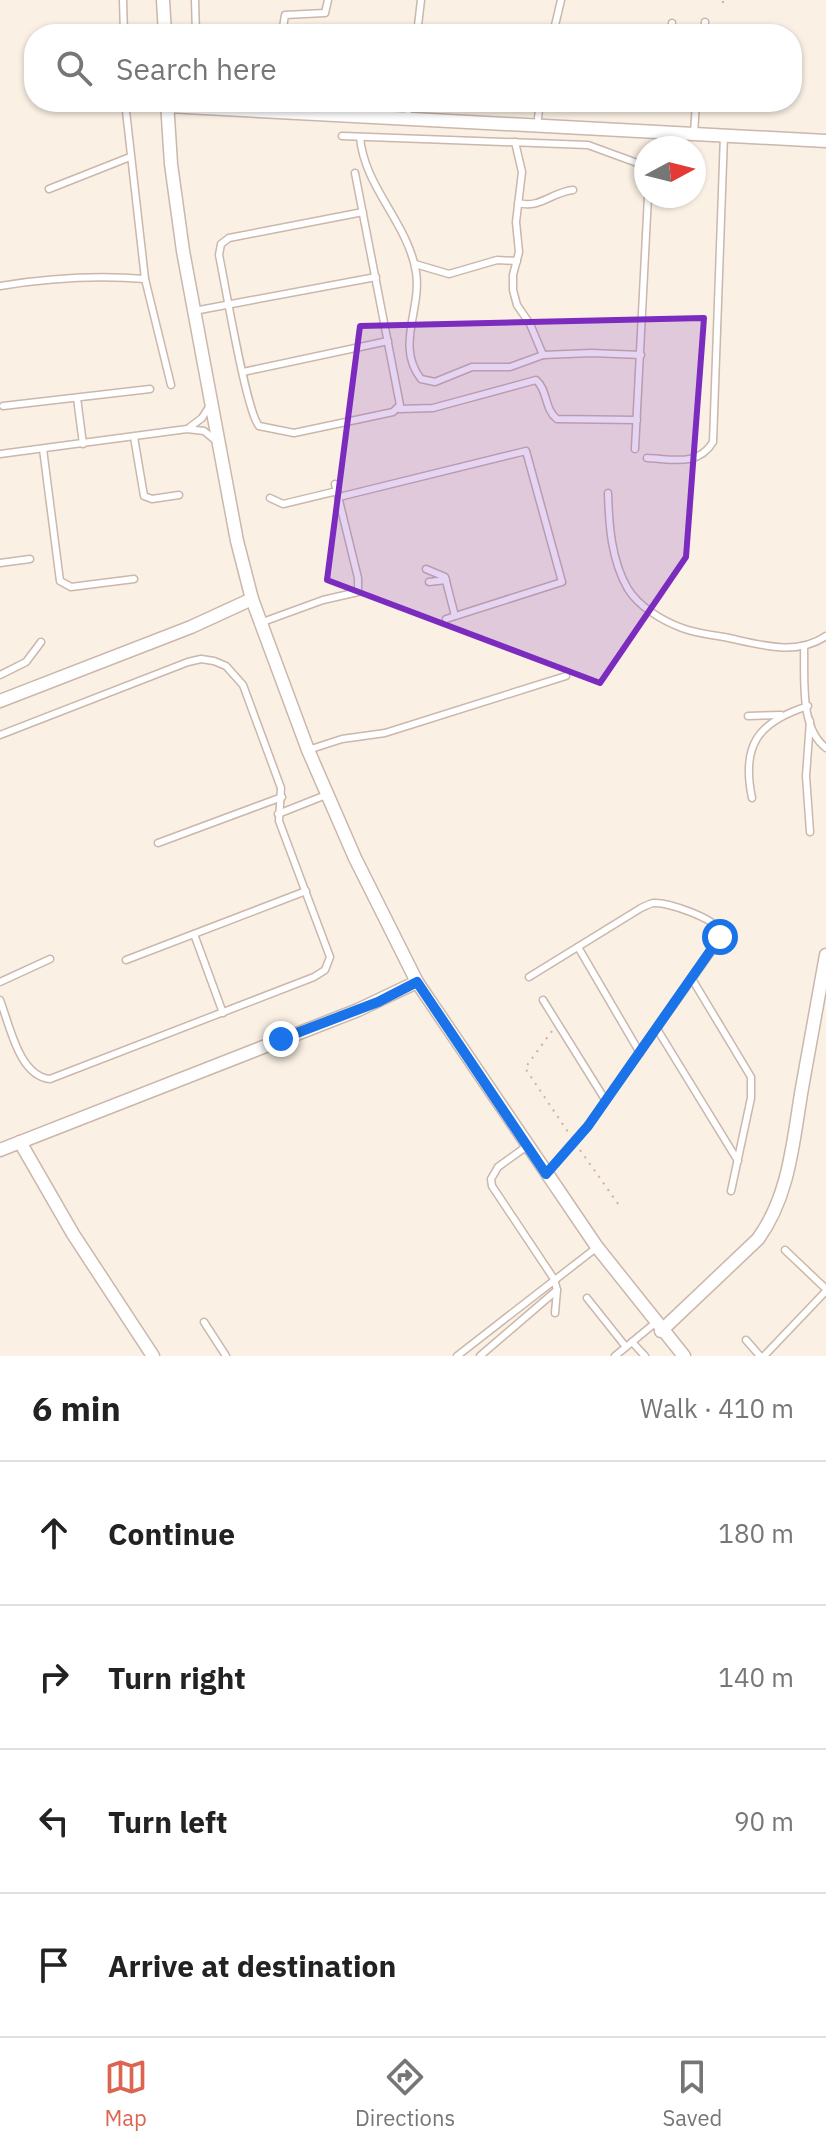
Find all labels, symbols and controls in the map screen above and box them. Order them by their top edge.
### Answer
search box [24,24,802,112]
icon: search [52,46,96,90]
text: Search here [116,49,277,88]
north arrow [634,136,706,208]
route start [702,919,738,955]
route end [263,1021,299,1057]
text: 6 min [32,1386,121,1430]
text: Walk · 410 m [640,1391,794,1425]
icon: ahead [32,1511,76,1555]
text: Continue [108,1514,235,1553]
text: 180 m [718,1516,794,1550]
icon: right [32,1655,76,1699]
text: Turn right [108,1658,246,1697]
text: 140 m [718,1660,794,1694]
icon: left [32,1799,76,1843]
text: Turn left [108,1802,227,1841]
text: 90 m [734,1804,794,1838]
icon: arrive [32,1943,76,1987]
text: Arrive at destination [108,1946,396,1985]
tab: Map [104,2055,148,2132]
tab: Directions [355,2055,455,2132]
tab: Saved [662,2055,722,2132]

